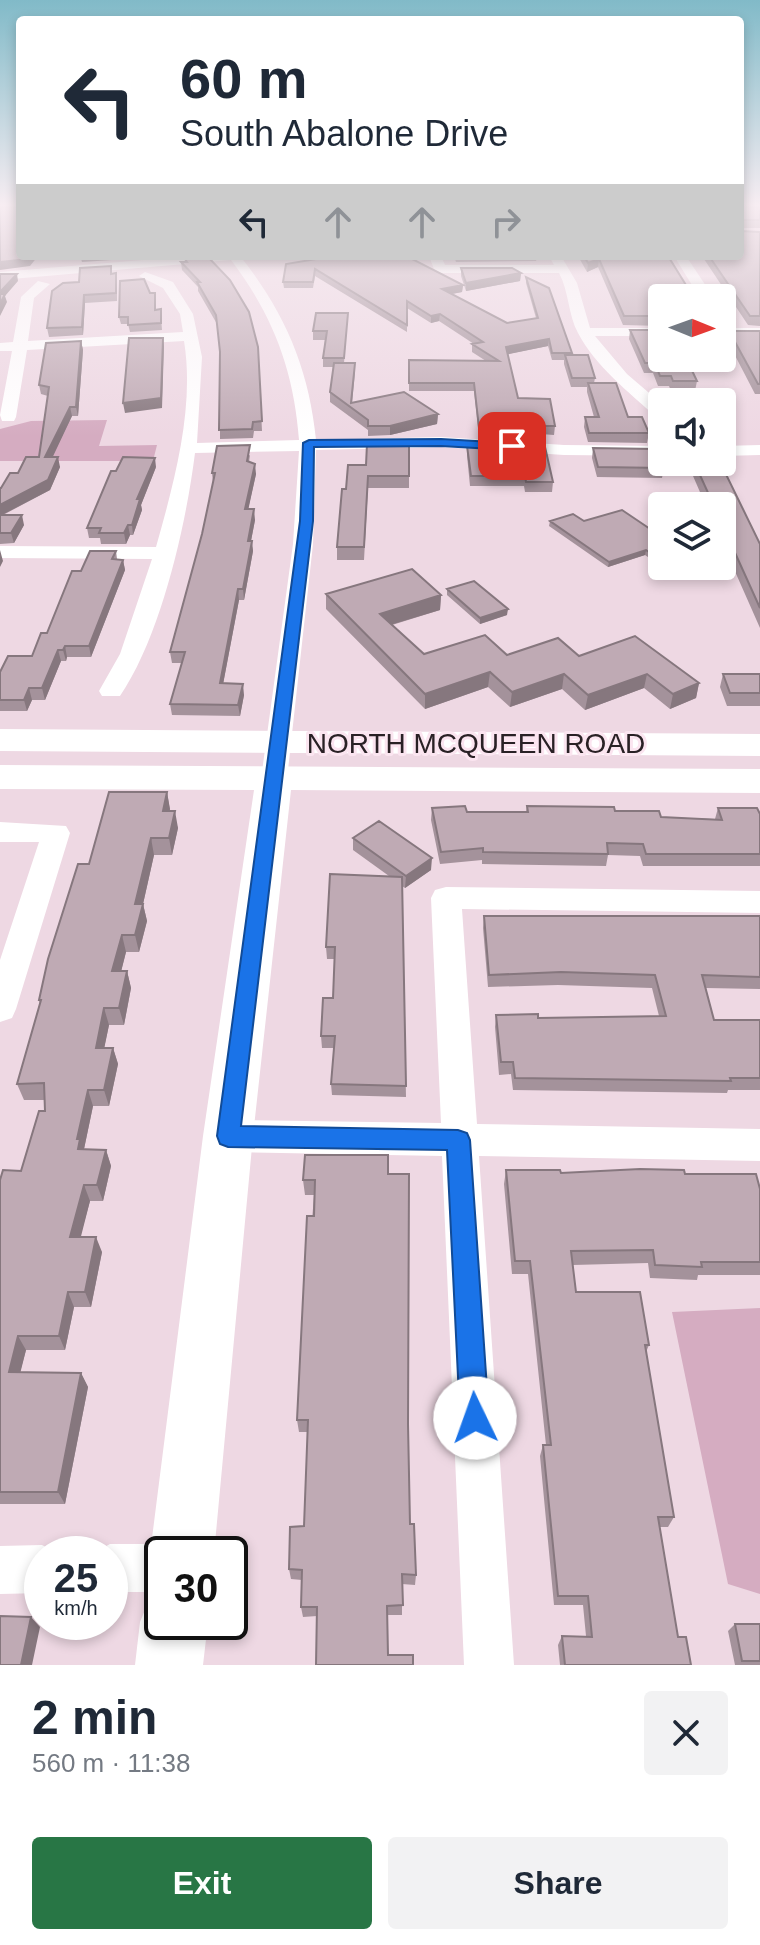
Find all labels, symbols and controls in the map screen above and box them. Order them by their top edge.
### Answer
text: 60 m [180,47,308,110]
icon: left [48,48,152,152]
text: South Abalone Drive [180,113,508,154]
icon: left [232,200,276,244]
icon: ahead [316,200,360,244]
icon: ahead [400,200,444,244]
icon: right [484,200,528,244]
north arrow [648,284,736,372]
map controls [648,284,736,580]
button: sound [648,388,736,476]
pin [478,412,546,480]
icon: arrive [490,424,534,468]
button: layers [648,492,736,580]
street label: NORTH MCQUEEN ROAD [307,728,645,759]
position arrow [433,1376,517,1460]
speed limit sign: 30 [144,1536,248,1640]
text: 25 [54,1556,98,1600]
text: km/h [54,1597,98,1619]
text: 2 min [32,1691,157,1744]
button: close [644,1691,728,1775]
text: 560 m · 11:38 [32,1748,191,1778]
button: Exit [32,1837,372,1929]
button: Share [388,1837,728,1929]

